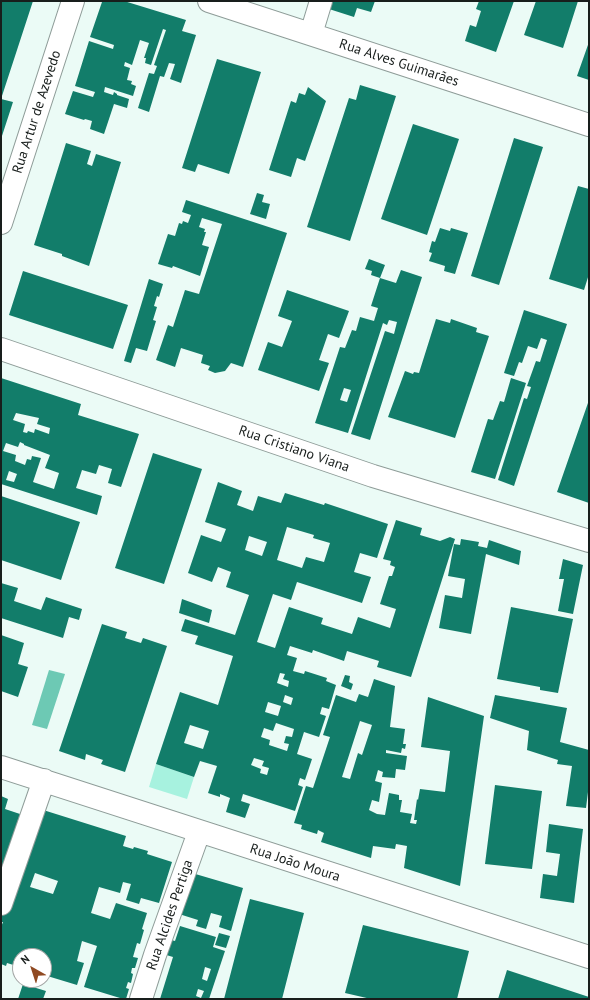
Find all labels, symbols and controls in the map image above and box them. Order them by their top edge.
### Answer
street label: Rua Alves Guimarães [337,36,461,90]
street label: Rua Artur de Azevedo [9,48,65,176]
street label: Rua Cristiano Viana [236,422,352,476]
street label: Rua João Moura [248,840,342,886]
street label: Rua Alcides Pertiga [143,858,197,972]
north arrow [12,948,52,988]
text: N [18,952,32,967]

